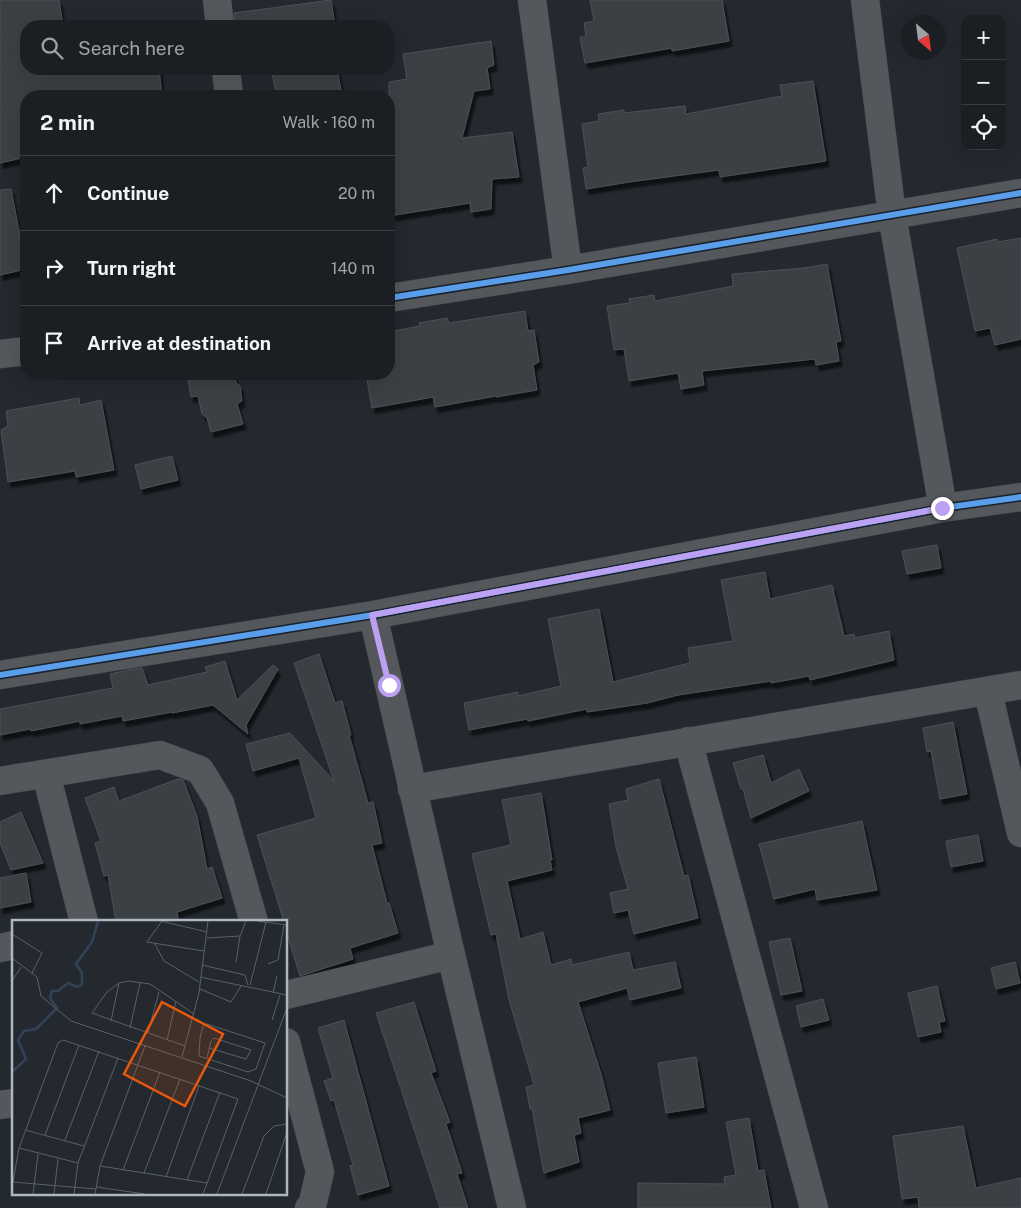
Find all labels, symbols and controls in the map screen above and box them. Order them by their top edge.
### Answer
north arrow [901,15,946,60]
map controls [961,15,1006,150]
button: + [961,15,1006,60]
search box [20,20,395,75]
icon: search [38,34,66,62]
text: Search here [78,37,185,59]
button: − [961,60,1006,105]
button: locate [961,105,1006,150]
text: 2 min [40,110,95,135]
text: Walk · 160 m [283,113,375,132]
icon: ahead [40,179,68,207]
text: Continue [87,182,169,204]
text: 20 m [338,184,375,203]
icon: right [40,254,68,282]
text: Turn right [87,257,176,279]
text: 140 m [331,259,375,278]
icon: arrive [40,329,68,357]
text: Arrive at destination [87,332,271,354]
route end [931,497,954,520]
route start [378,674,401,697]
inset map [12,920,288,1196]

